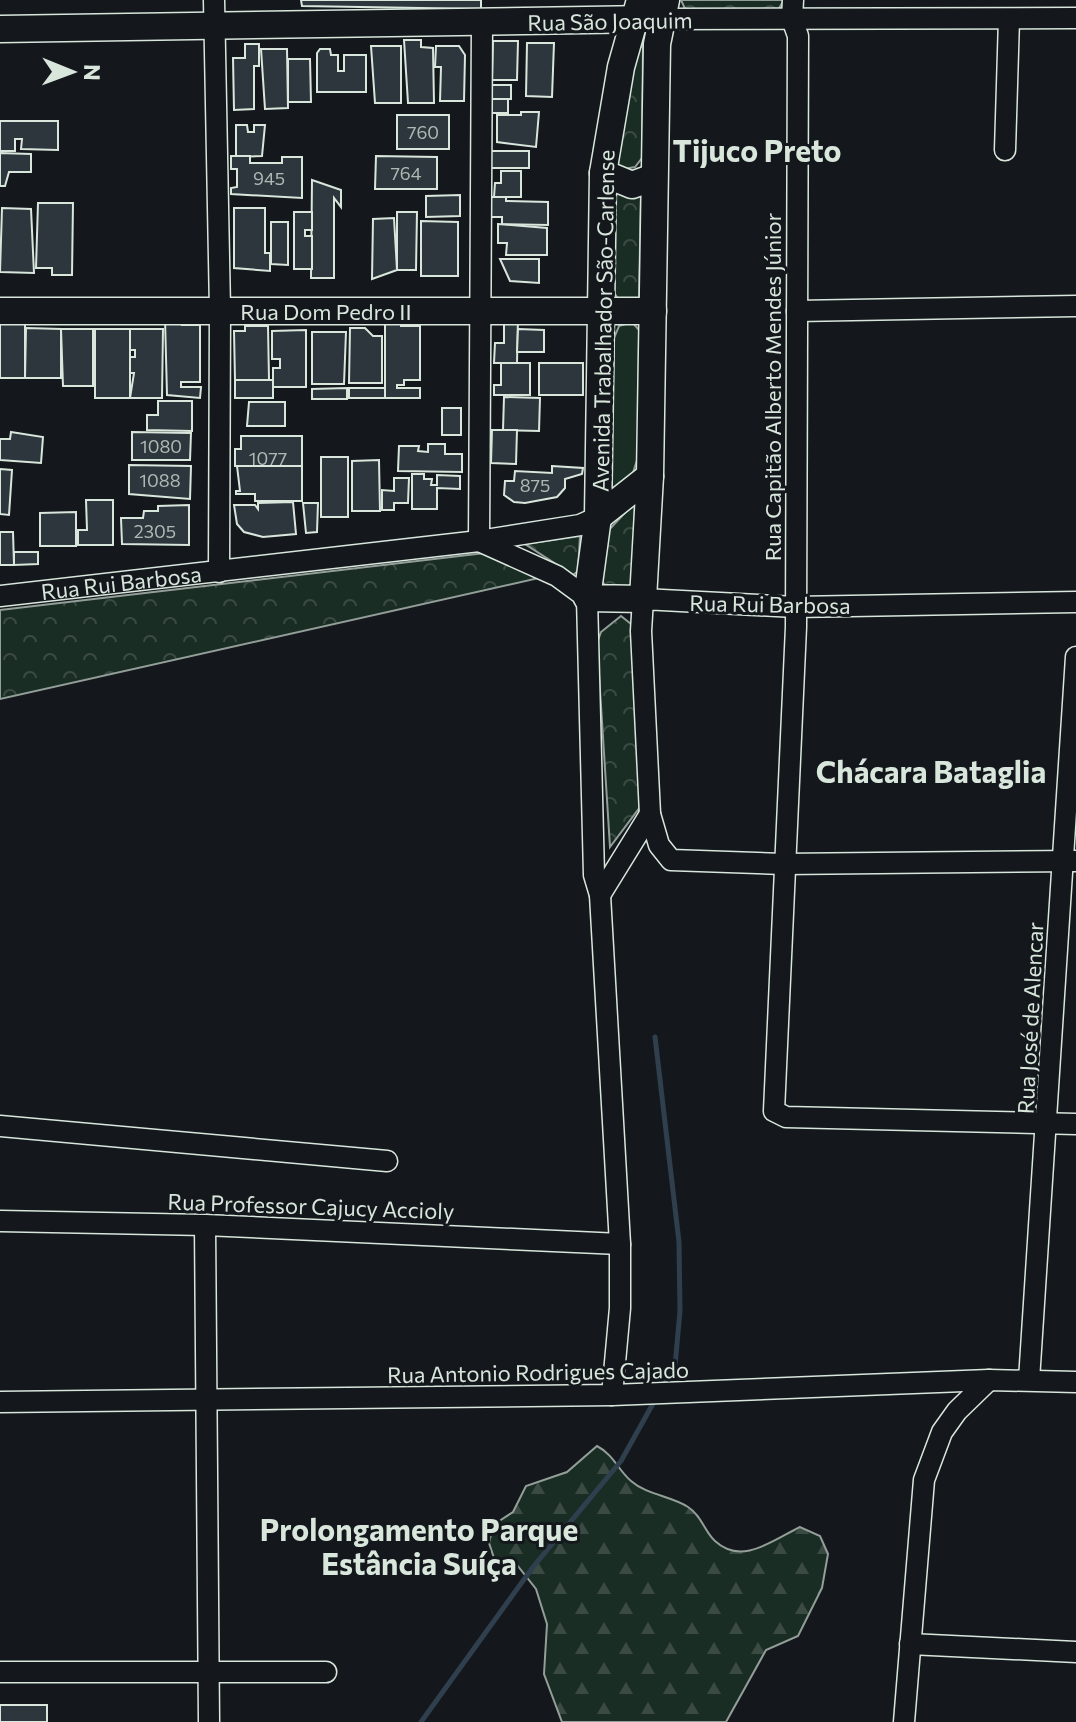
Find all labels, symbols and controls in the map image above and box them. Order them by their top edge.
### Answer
street label: Rua São Joaquim [527,6,693,36]
north arrow [32,32,112,112]
text: N [79,64,106,81]
house number: 760 [407,121,439,143]
district label: Tijuco Preto [673,131,841,168]
street label: Avenida Trabalhador São-Carlense [587,150,619,492]
house number: 764 [390,162,422,184]
house number: 945 [253,167,285,189]
street label: Rua Capitão Alberto Mendes Júnior [759,212,786,561]
street label: Rua Dom Pedro II [240,298,412,325]
house number: 1080 [140,435,182,457]
house number: 1077 [249,447,287,469]
house number: 1088 [139,469,181,491]
house number: 875 [520,474,550,496]
house number: 2305 [134,520,176,542]
street label: Rua Rui Barbosa [39,559,203,605]
street label: Rua Rui Barbosa [689,589,851,619]
district label: Chácara Bataglia [816,752,1046,789]
street label: Rua José de Alencar [1011,921,1049,1115]
street label: Rua Professor Cajucy Accioly [167,1188,455,1224]
street label: Rua Antonio Rodrigues Cajado [387,1356,689,1388]
district label: Prolongamento Parque Estância Suíça [260,1510,578,1582]

